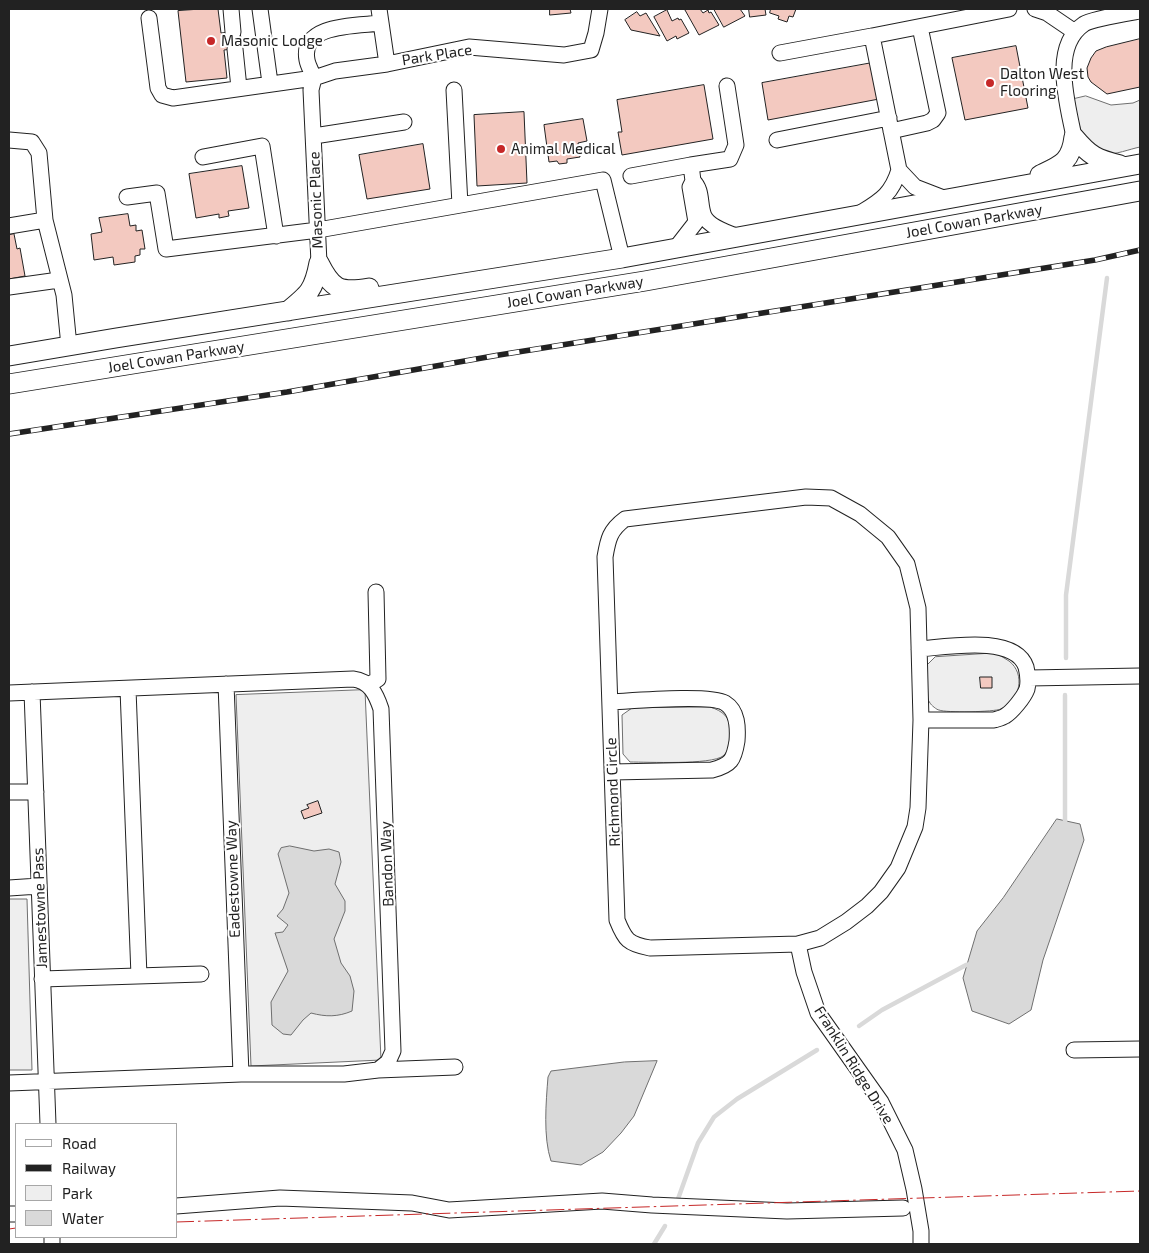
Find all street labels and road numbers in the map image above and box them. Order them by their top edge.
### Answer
street label: Park Place [401,41,473,69]
street label: Masonic Place [305,151,327,249]
street label: Joel Cowan Parkway [904,200,1044,242]
street label: Joel Cowan Parkway [505,272,645,312]
street label: Joel Cowan Parkway [106,337,246,377]
street label: Richmond Circle [602,737,624,847]
street label: Eadestowne Way [222,820,244,938]
street label: Bandon Way [377,821,397,907]
street label: Jamestowne Pass [29,847,51,969]
street label: Franklin Ridge Drive [810,1003,898,1127]

